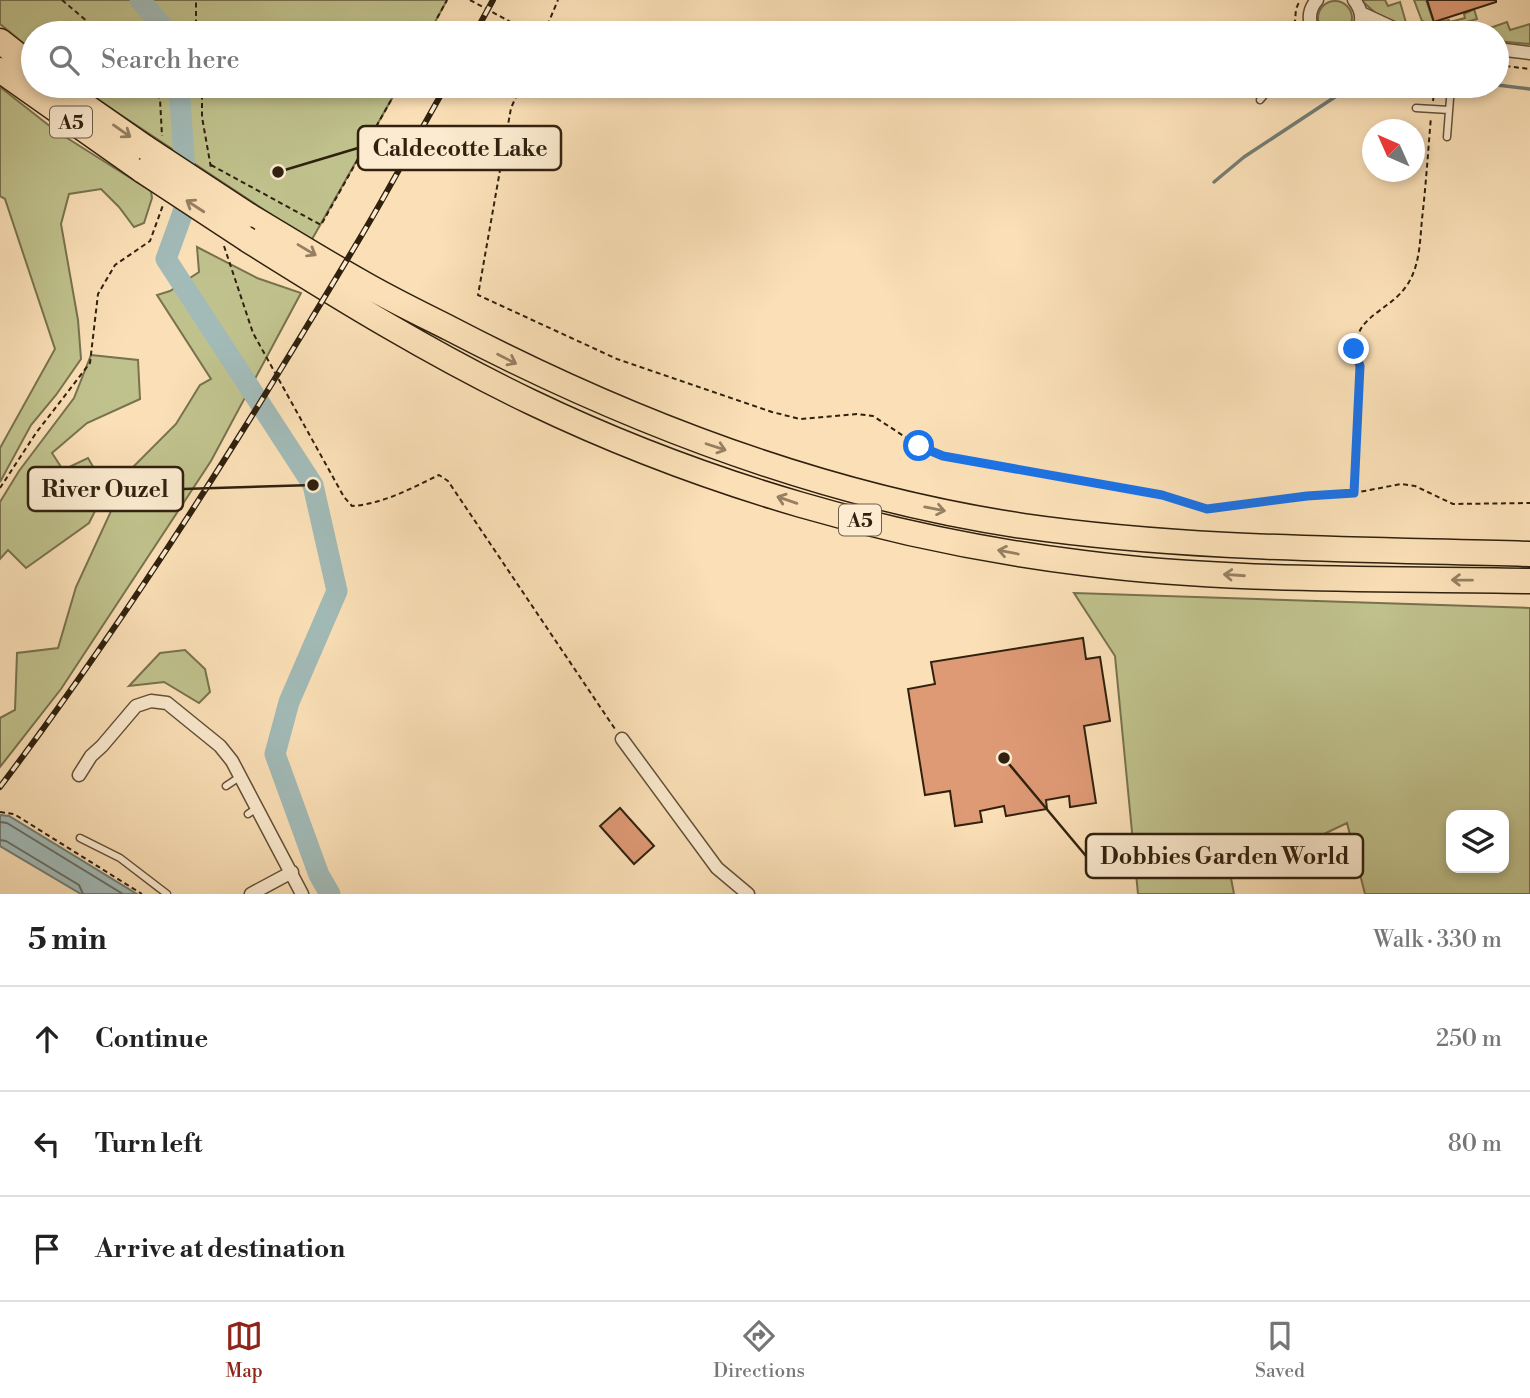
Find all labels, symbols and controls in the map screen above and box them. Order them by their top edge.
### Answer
search box [21,21,1509,98]
icon: search [45,41,83,79]
text: Search here [101,44,240,76]
road number: A5 [50,106,92,138]
north arrow [1362,119,1425,182]
one-way arrow [112,124,131,138]
callout: Caldecotte Lake [358,126,561,170]
text: Caldecotte Lake [372,135,548,163]
one-way arrow [186,199,206,213]
one-way arrow [297,243,317,257]
route end [1338,333,1369,364]
one-way arrow [496,352,517,366]
route start [903,430,934,461]
one-way arrow [705,442,727,454]
callout: River Ouzel [28,467,183,511]
text: River Ouzel [42,476,169,504]
one-way arrow [776,493,798,506]
one-way arrow [923,503,946,516]
road number: A5 [839,505,881,536]
one-way arrow [997,545,1020,558]
one-way arrow [1223,569,1246,582]
one-way arrow [1451,573,1474,587]
map controls [1446,810,1509,873]
button: layers [1446,810,1509,873]
callout: Dobbies Garden World [1086,834,1363,878]
text: Dobbies Garden World [1100,843,1350,871]
text: 5 min [28,921,107,959]
text: Walk · 330 m [1373,926,1502,954]
icon: ahead [28,1020,66,1058]
text: Continue [95,1023,208,1055]
text: 250 m [1436,1025,1502,1053]
icon: left [28,1125,66,1163]
text: Turn left [95,1128,203,1160]
text: 80 m [1448,1130,1502,1158]
icon: arrive [28,1230,66,1268]
text: Arrive at destination [95,1233,345,1265]
tab: Map [225,1317,263,1383]
tab: Directions [713,1317,805,1383]
tab: Saved [1255,1317,1305,1383]

